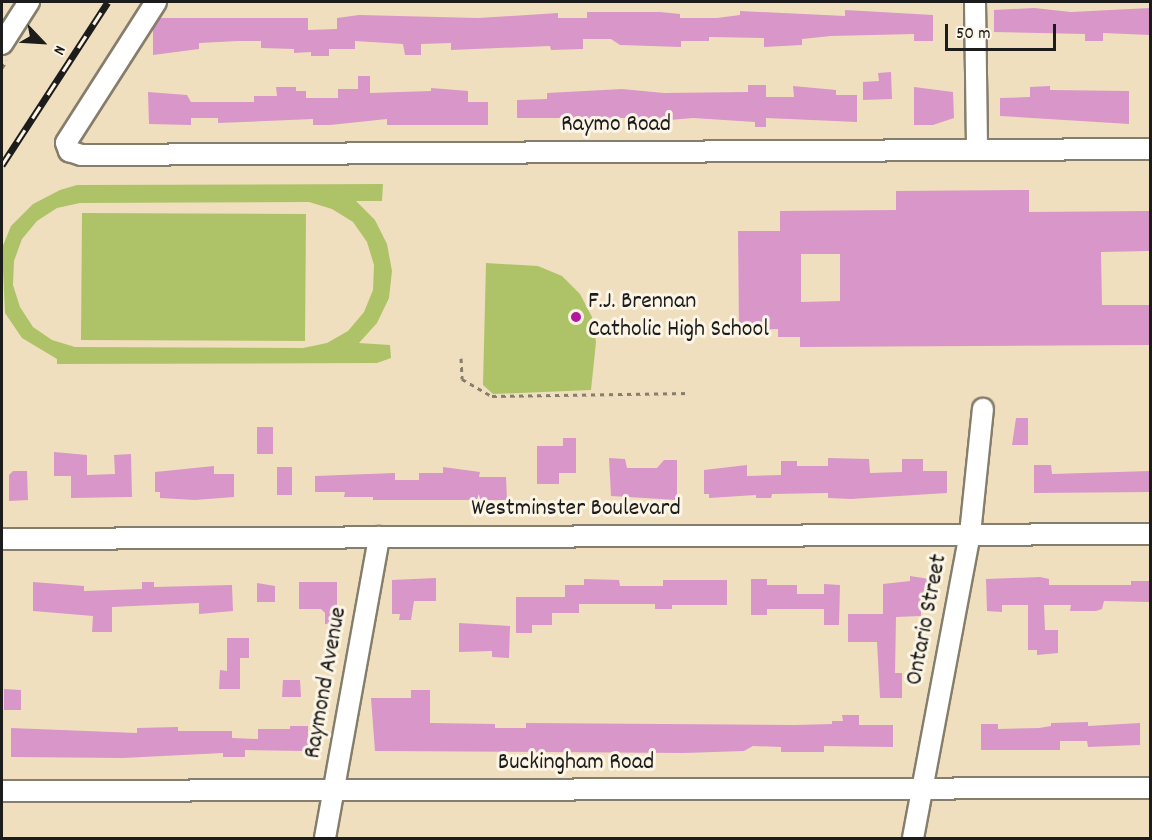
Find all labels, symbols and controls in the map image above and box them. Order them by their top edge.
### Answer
north arrow [12,12,72,72]
scale bar [948,12,1059,50]
text: 50 m [956,22,991,47]
text: N [47,41,71,58]
street label: Raymo Road [561,112,671,140]
place label: F.J. Brennan Catholic High School [588,289,769,345]
marker: F.J. Brennan Catholic High School [569,310,583,324]
street label: Westminster Boulevard [471,496,681,524]
street label: Ontario Street [901,552,955,688]
street label: Raymond Avenue [300,605,354,761]
street label: Buckingham Road [498,750,654,778]

